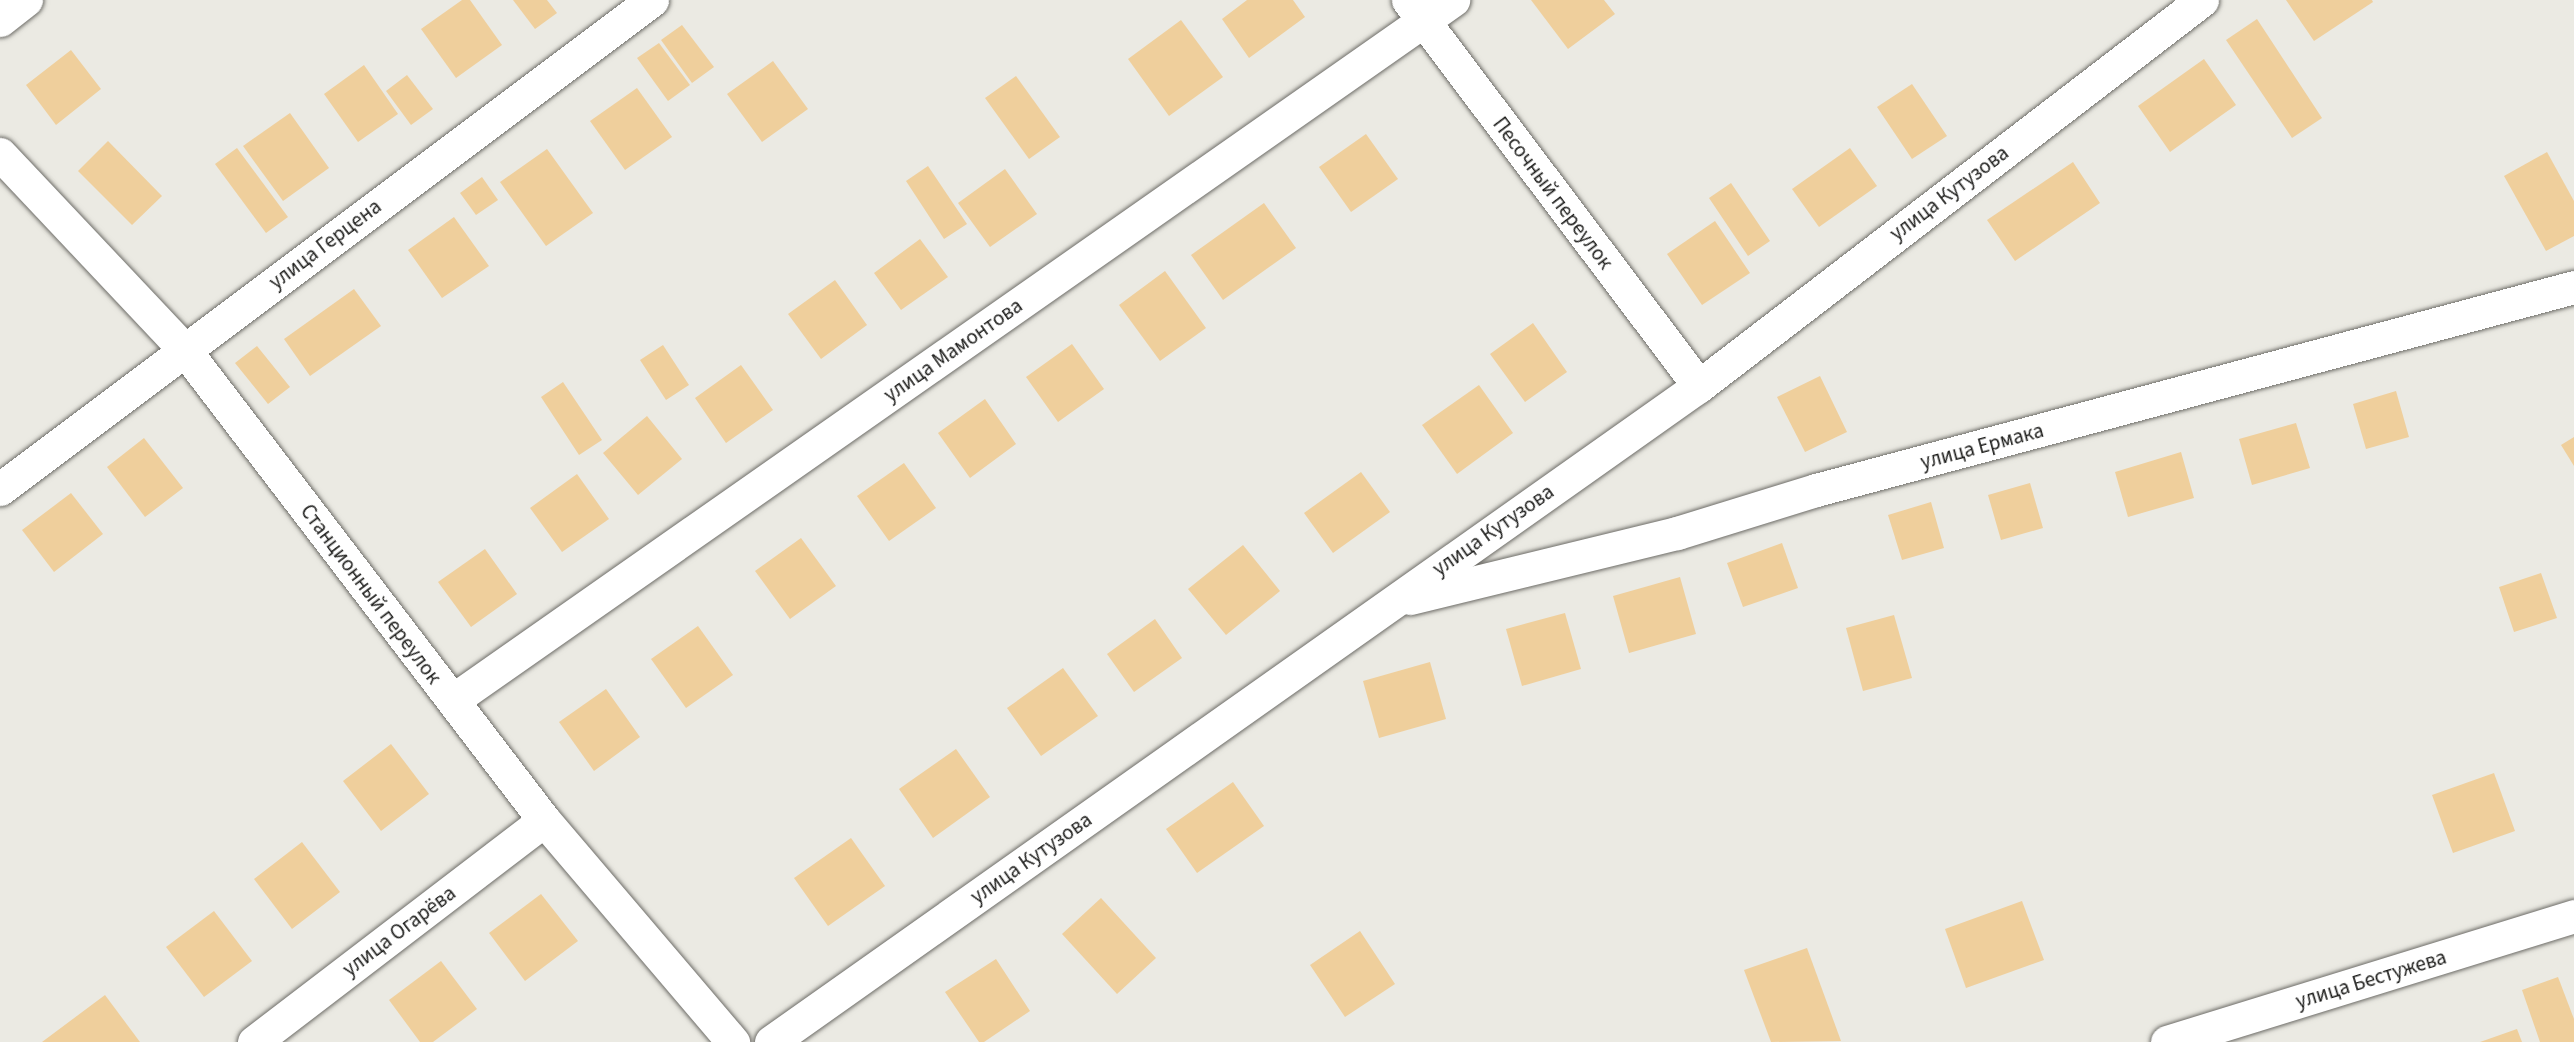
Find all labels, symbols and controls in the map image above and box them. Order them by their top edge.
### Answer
street label: Песочный переулок [1488,112,1618,274]
street label: улица Кутузова [1885,140,2013,246]
street label: улица Герцена [264,194,386,294]
street label: улица Мамонтова [879,293,1027,407]
street label: улица Ермака [1918,417,2046,475]
street label: улица Кутузова [1428,479,1558,581]
street label: Станционный переулок [295,499,447,689]
street label: улица Кутузова [966,807,1096,909]
street label: улица Огарёва [338,880,460,982]
street label: улица Бестужева [2293,944,2449,1014]

